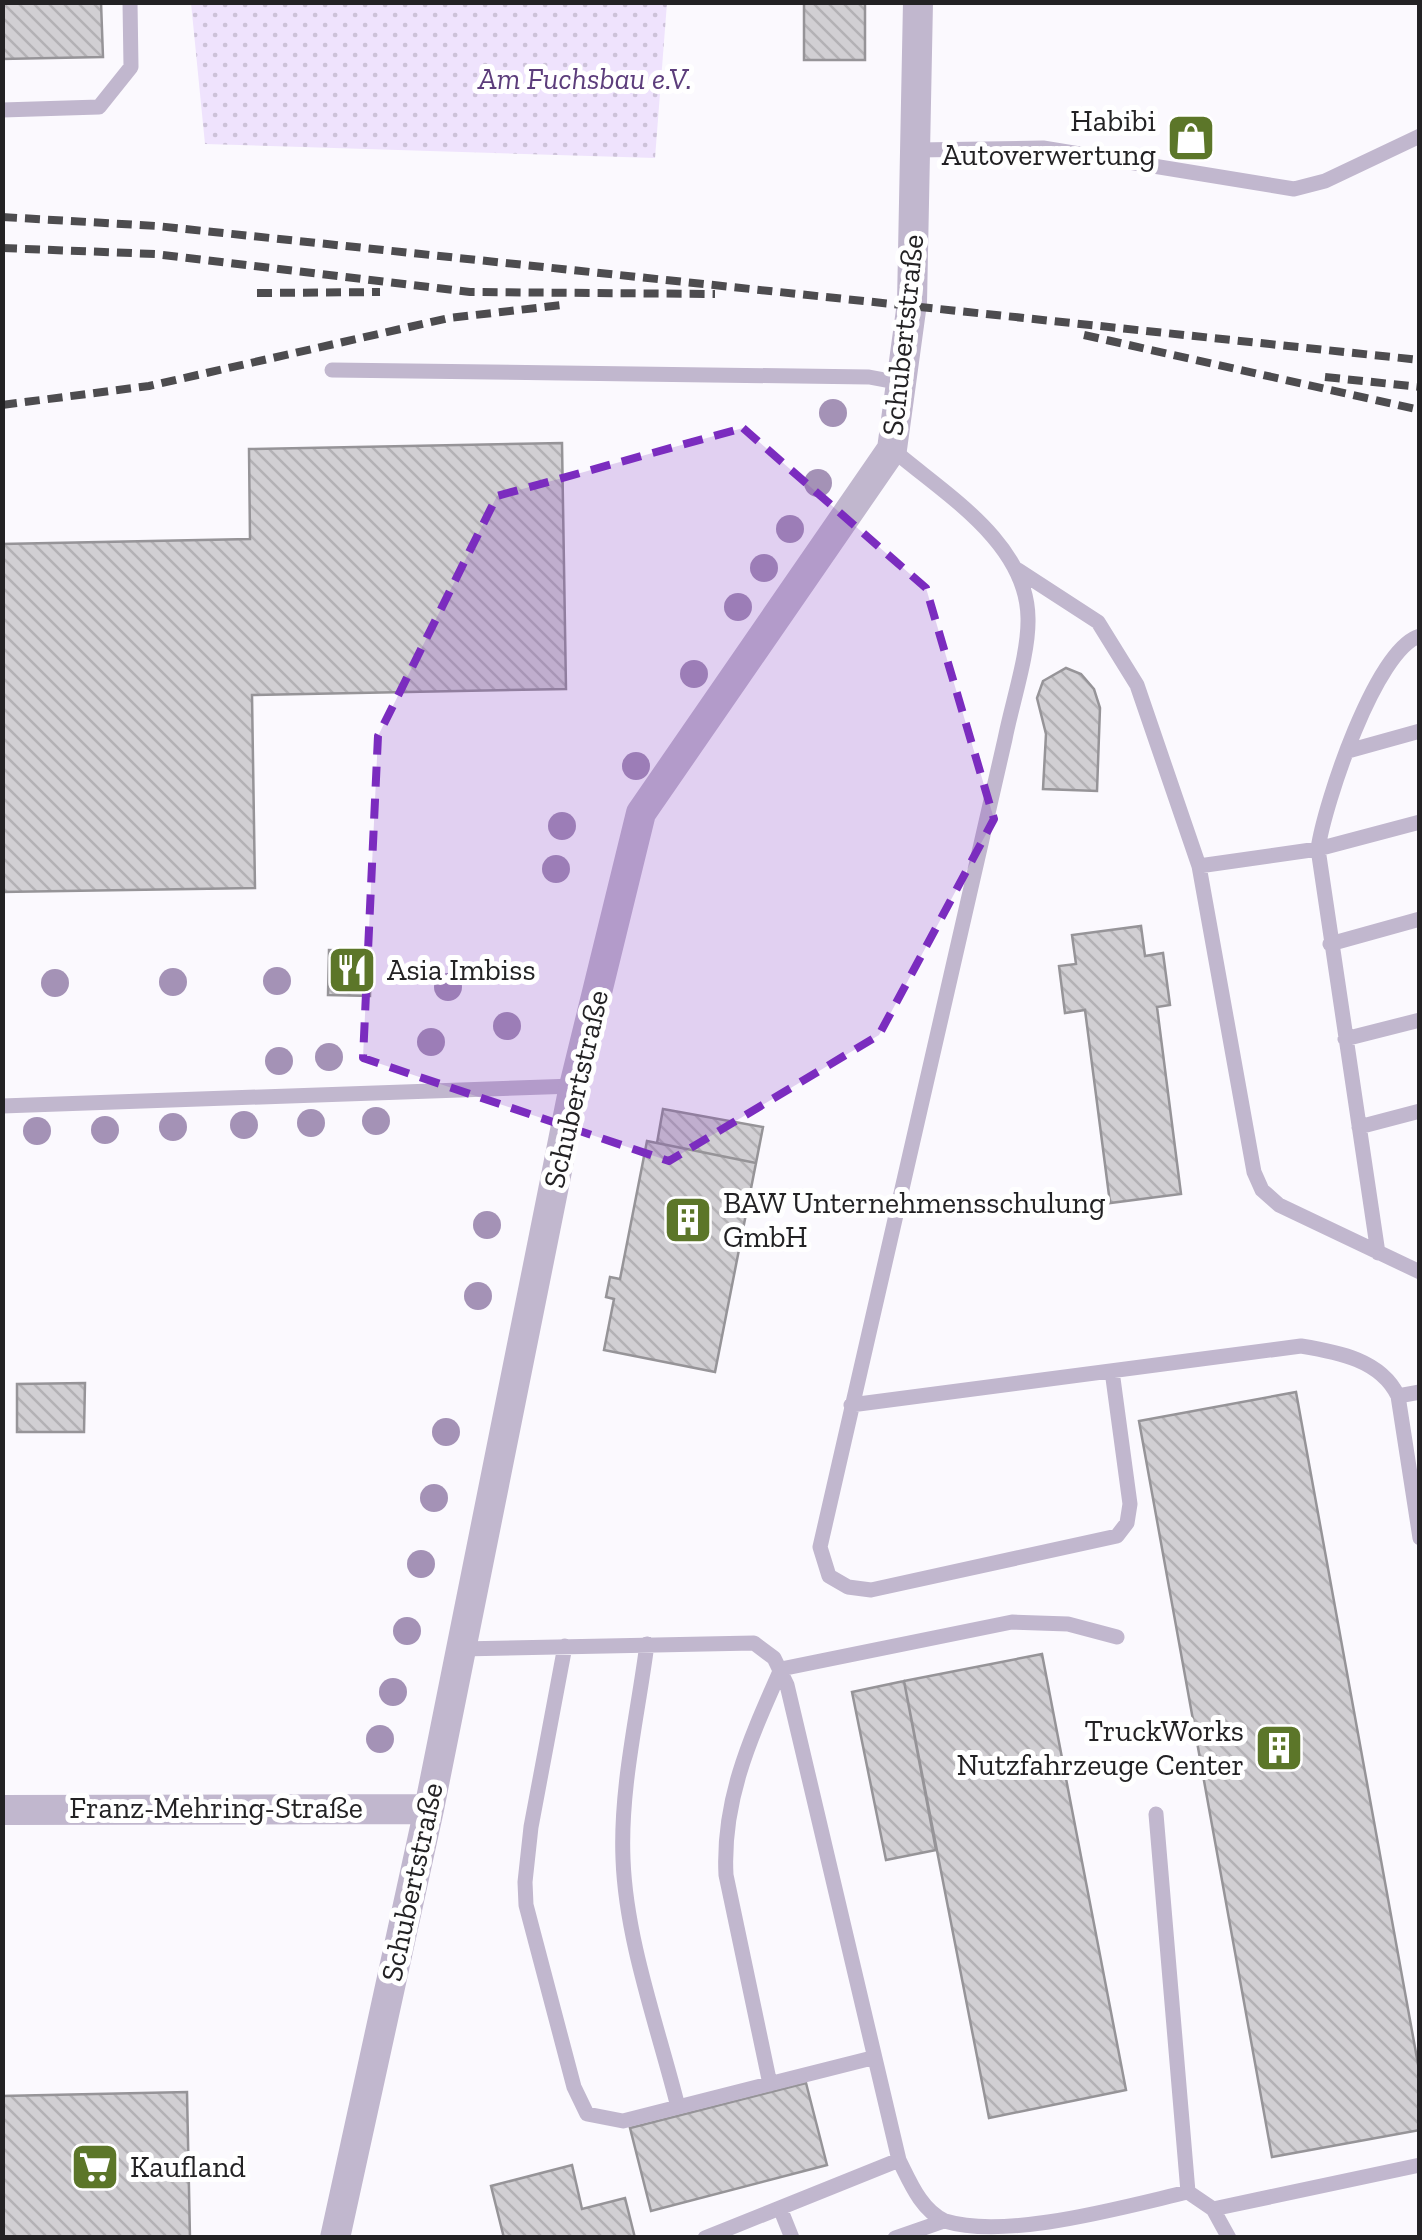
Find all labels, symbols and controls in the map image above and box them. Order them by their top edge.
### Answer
park label: Am Fuchsbau e.V. [477,61,692,97]
place label: Habibi Autoverwertung [942,103,1156,173]
shop icon: Habibi Autoverwertung [1165,112,1217,164]
street label: Schubertstraße [875,232,931,438]
restaurant icon: Asia Imbiss [326,944,378,996]
place label: Asia Imbiss [387,952,536,988]
street label: Schubertstraße [536,986,616,1192]
place label: BAW Unternehmensschulung GmbH [723,1185,1105,1255]
building icon: BAW Unternehmensschulung GmbH [662,1194,714,1246]
place label: TruckWorks Nutzfahrzeuge Center [956,1713,1244,1783]
building icon: TruckWorks Nutzfahrzeuge Center [1253,1722,1305,1774]
street label: Schubertstraße [373,1779,451,1985]
street label: Franz-Mehring-Straße [69,1790,363,1826]
supermarket icon: Kaufland [69,2141,121,2193]
place label: Kaufland [130,2149,246,2185]

